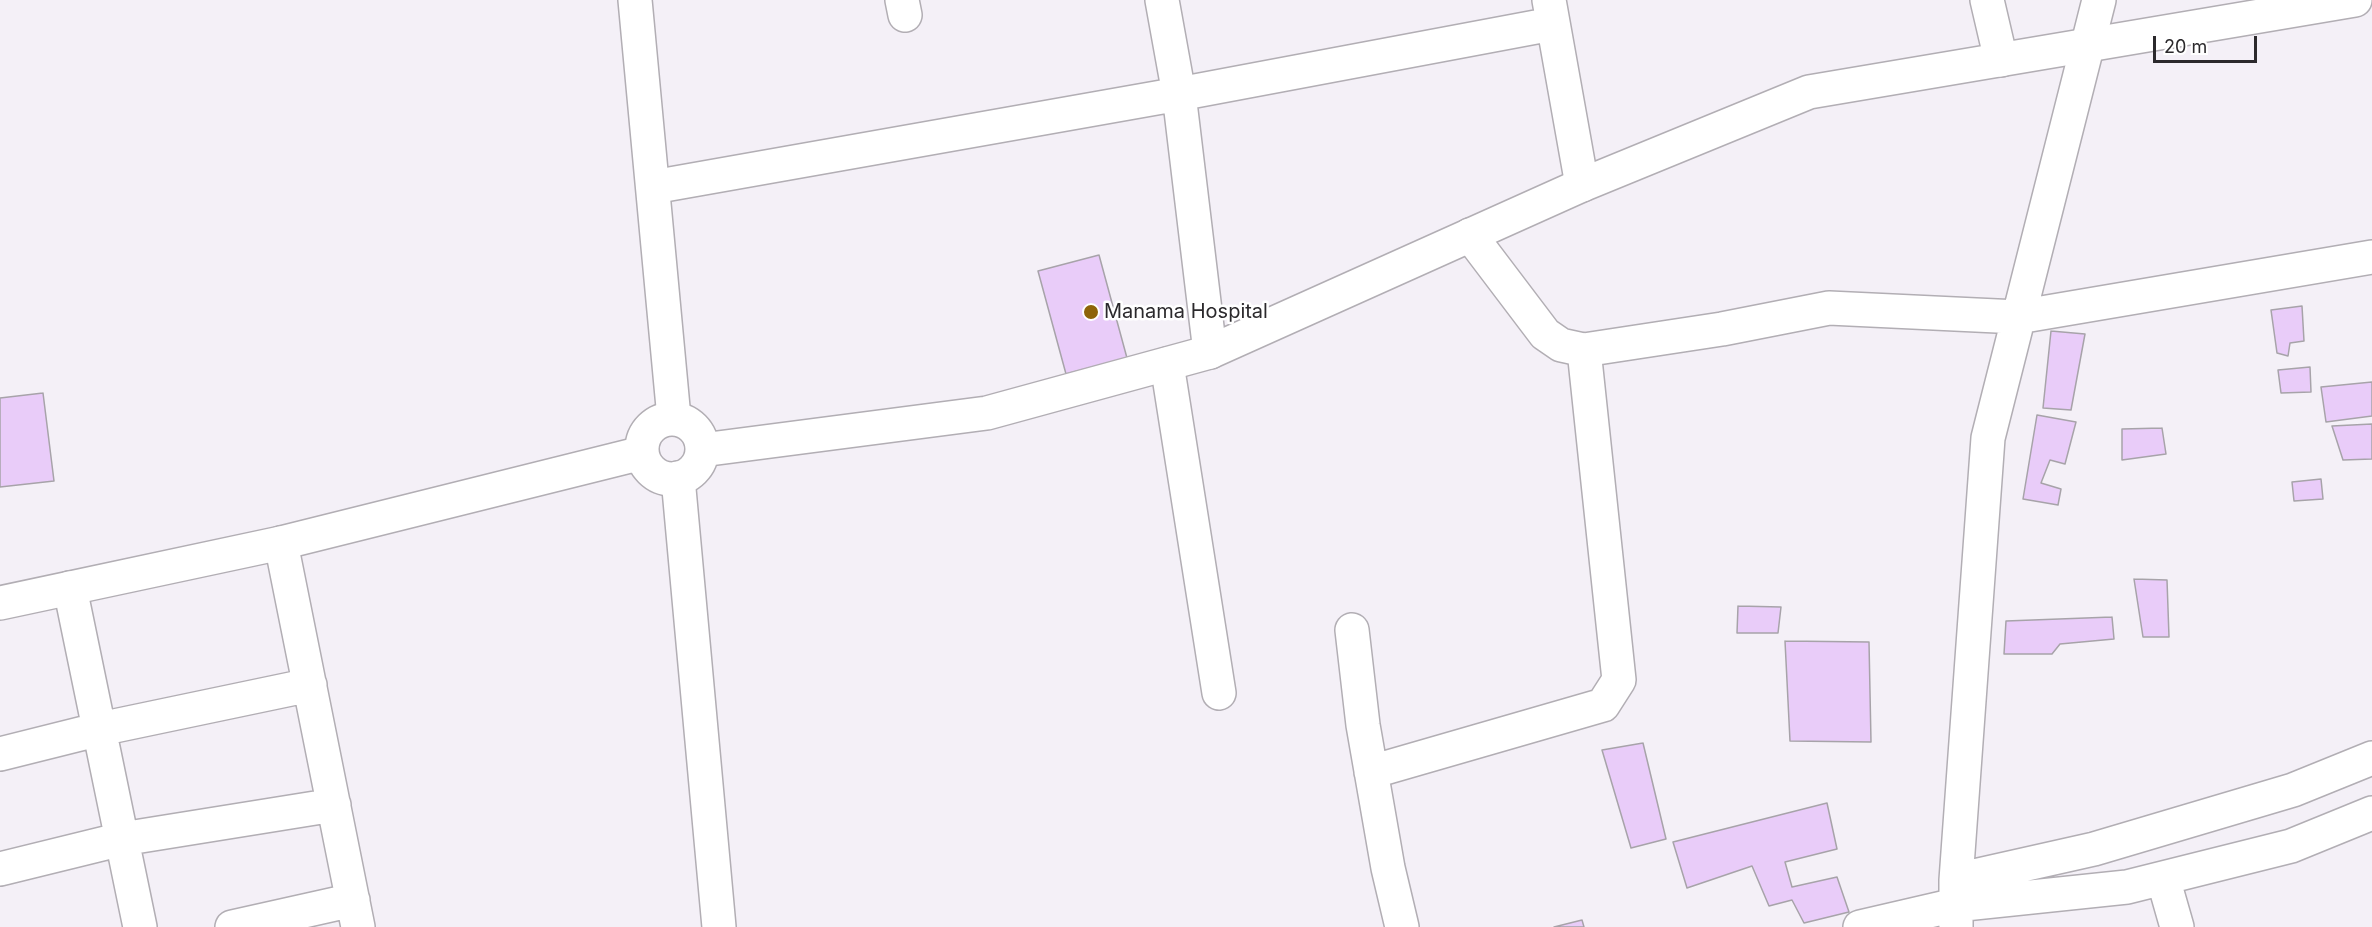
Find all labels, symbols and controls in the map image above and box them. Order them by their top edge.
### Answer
scale bar [2156,24,2260,62]
text: 20 m [2164,36,2207,57]
place label: Manama Hospital [1104,300,1268,324]
marker: Manama Hospital [1082,303,1100,321]

